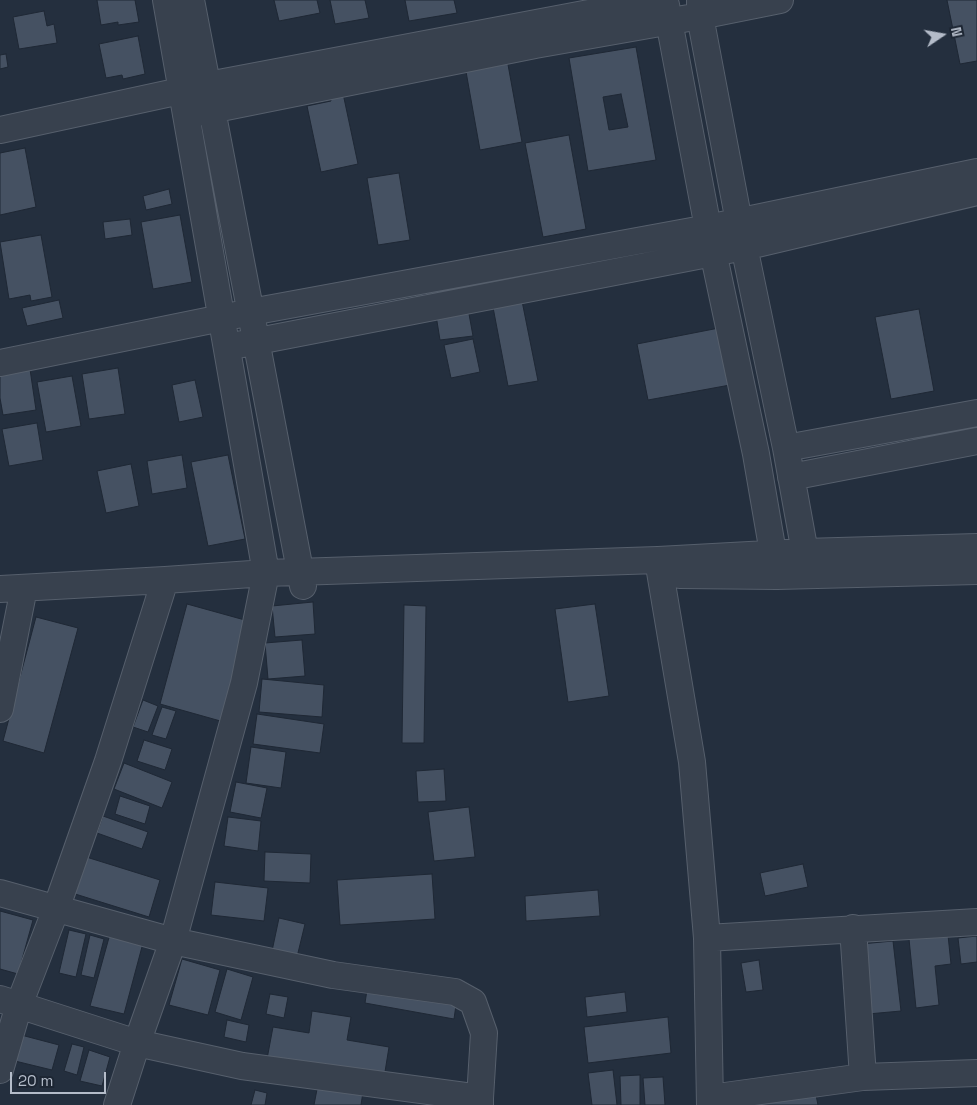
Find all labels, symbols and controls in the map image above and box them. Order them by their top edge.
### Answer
north arrow [917,10,967,60]
text: N [947,25,966,38]
scale bar [12,1062,109,1094]
text: 20 m [18,1071,53,1090]

